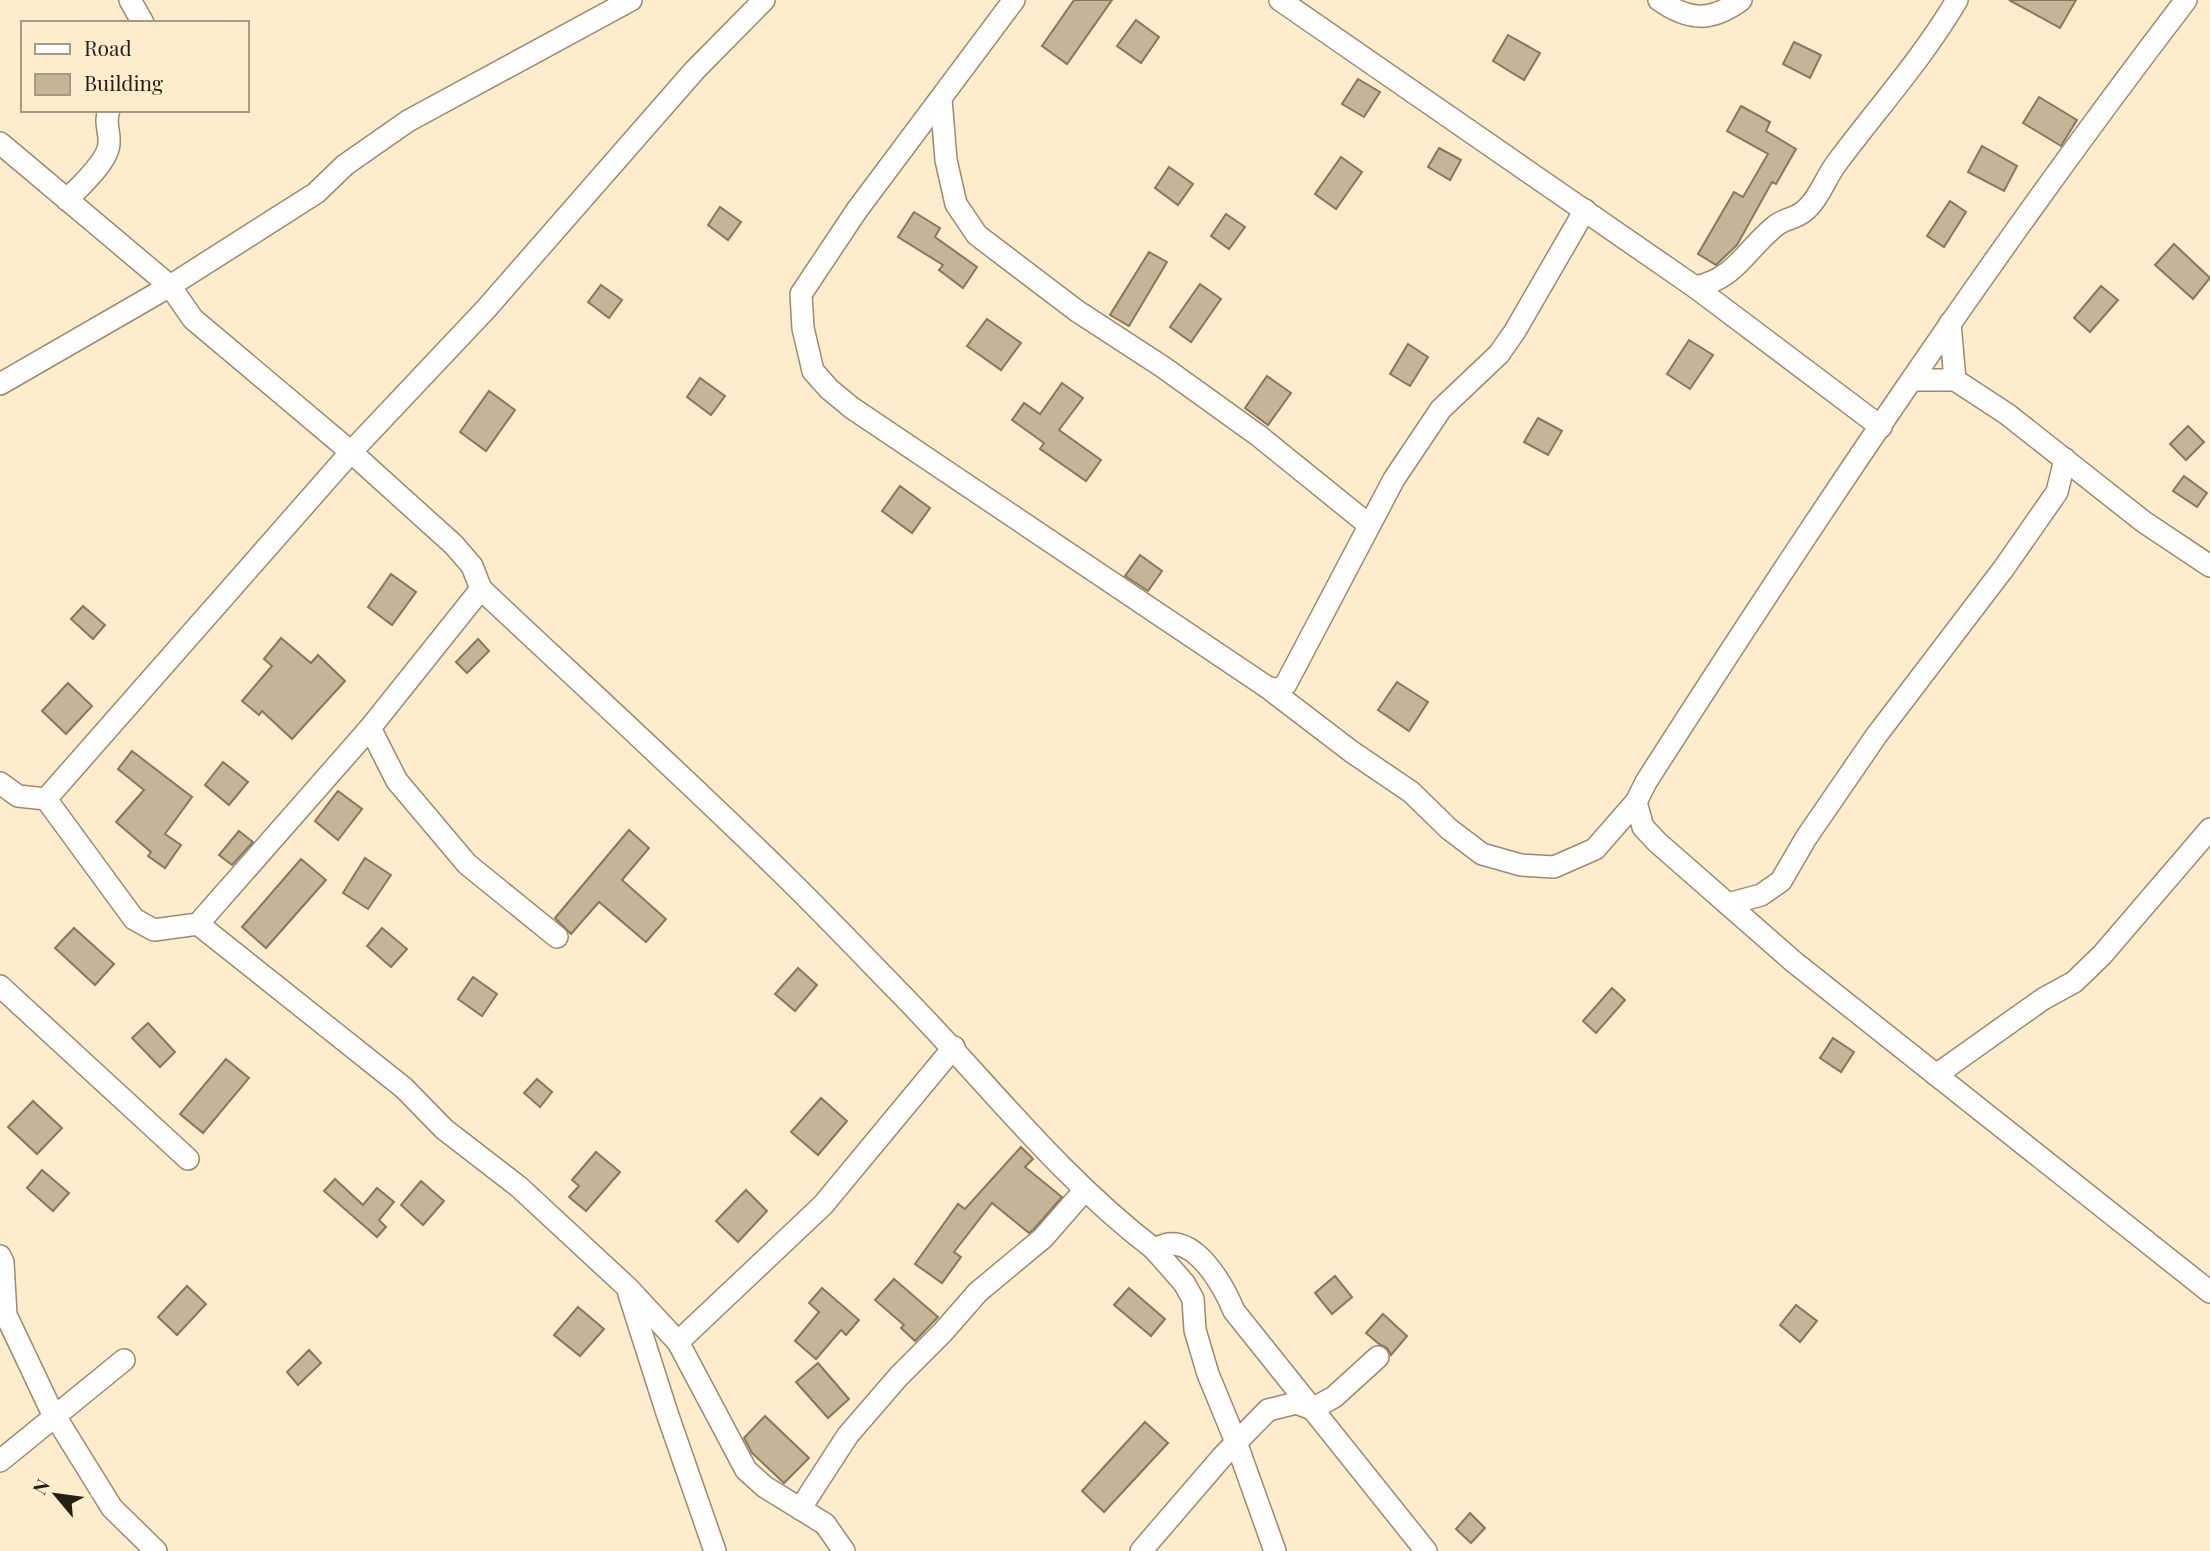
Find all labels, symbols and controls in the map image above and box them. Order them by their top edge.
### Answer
legend [21,21,248,112]
text: Road [84,33,132,61]
text: Building [84,68,163,96]
north arrow [21,1460,91,1530]
text: N [26,1474,55,1499]

